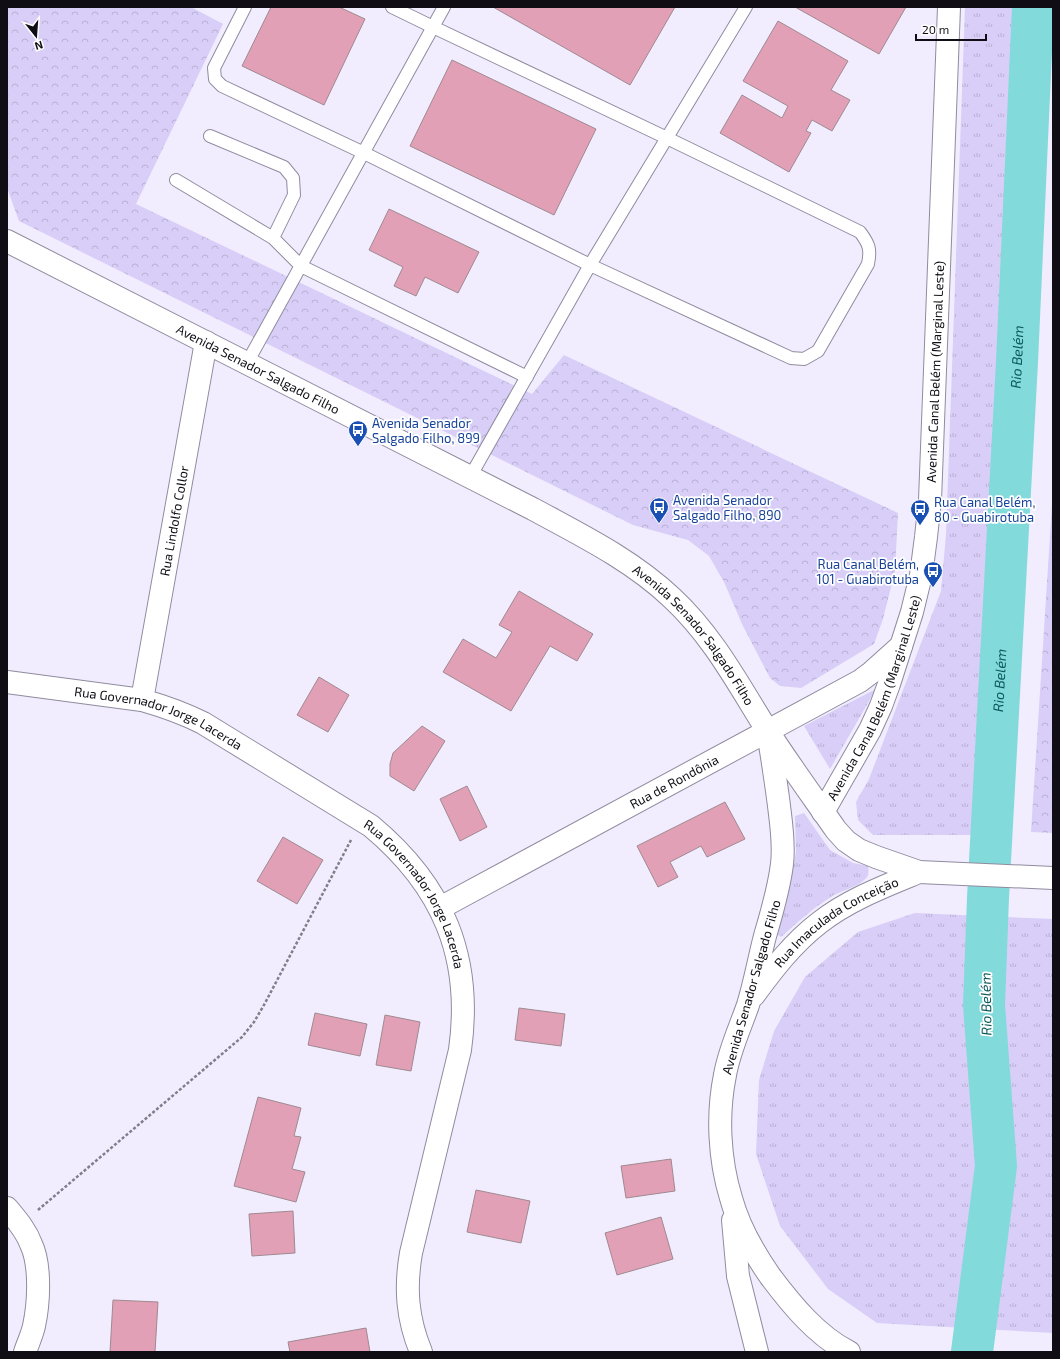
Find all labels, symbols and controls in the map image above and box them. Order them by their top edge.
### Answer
north arrow [16,16,56,56]
scale bar [916,16,986,42]
text: 20 m [922,22,949,36]
text: N [33,39,45,53]
street label: Avenida Canal Belém (Marginal Leste) [923,261,947,483]
street label: Avenida Senador Salgado Filho [174,321,343,417]
water label: Rio Belém [1007,325,1027,389]
place label: Avenida Senador Salgado Filho, 899 [372,415,480,446]
bus stop icon: Avenida Senador Salgado Filho, 899 [347,419,369,447]
street label: Rua Lindolfo Collor [156,464,192,577]
place label: Avenida Senador Salgado Filho, 890 [673,492,781,523]
place label: Rua Canal Belém, 80 - Guabirotuba [934,494,1035,525]
bus stop icon: Avenida Senador Salgado Filho, 890 [648,496,670,524]
bus stop icon: Rua Canal Belém, 80 - Guabirotuba [909,498,931,526]
place label: Rua Canal Belém, 101 - Guabirotuba [817,556,919,587]
bus stop icon: Rua Canal Belém, 101 - Guabirotuba [922,560,944,588]
street label: Avenida Senador Salgado Filho [630,561,758,708]
street label: Avenida Canal Belém (Marginal Leste) [824,594,924,803]
water label: Rio Belém [989,648,1009,712]
street label: Rua Governador Jorge Lacerda [73,683,245,753]
street label: Rua de Rondônia [627,751,721,812]
street label: Rua Governador Jorge Lacerda [361,816,467,970]
street label: Rua Imaculada Conceição [770,873,901,971]
street label: Avenida Senador Salgado Filho [718,898,784,1076]
water label: Rio Belém [976,972,995,1036]

